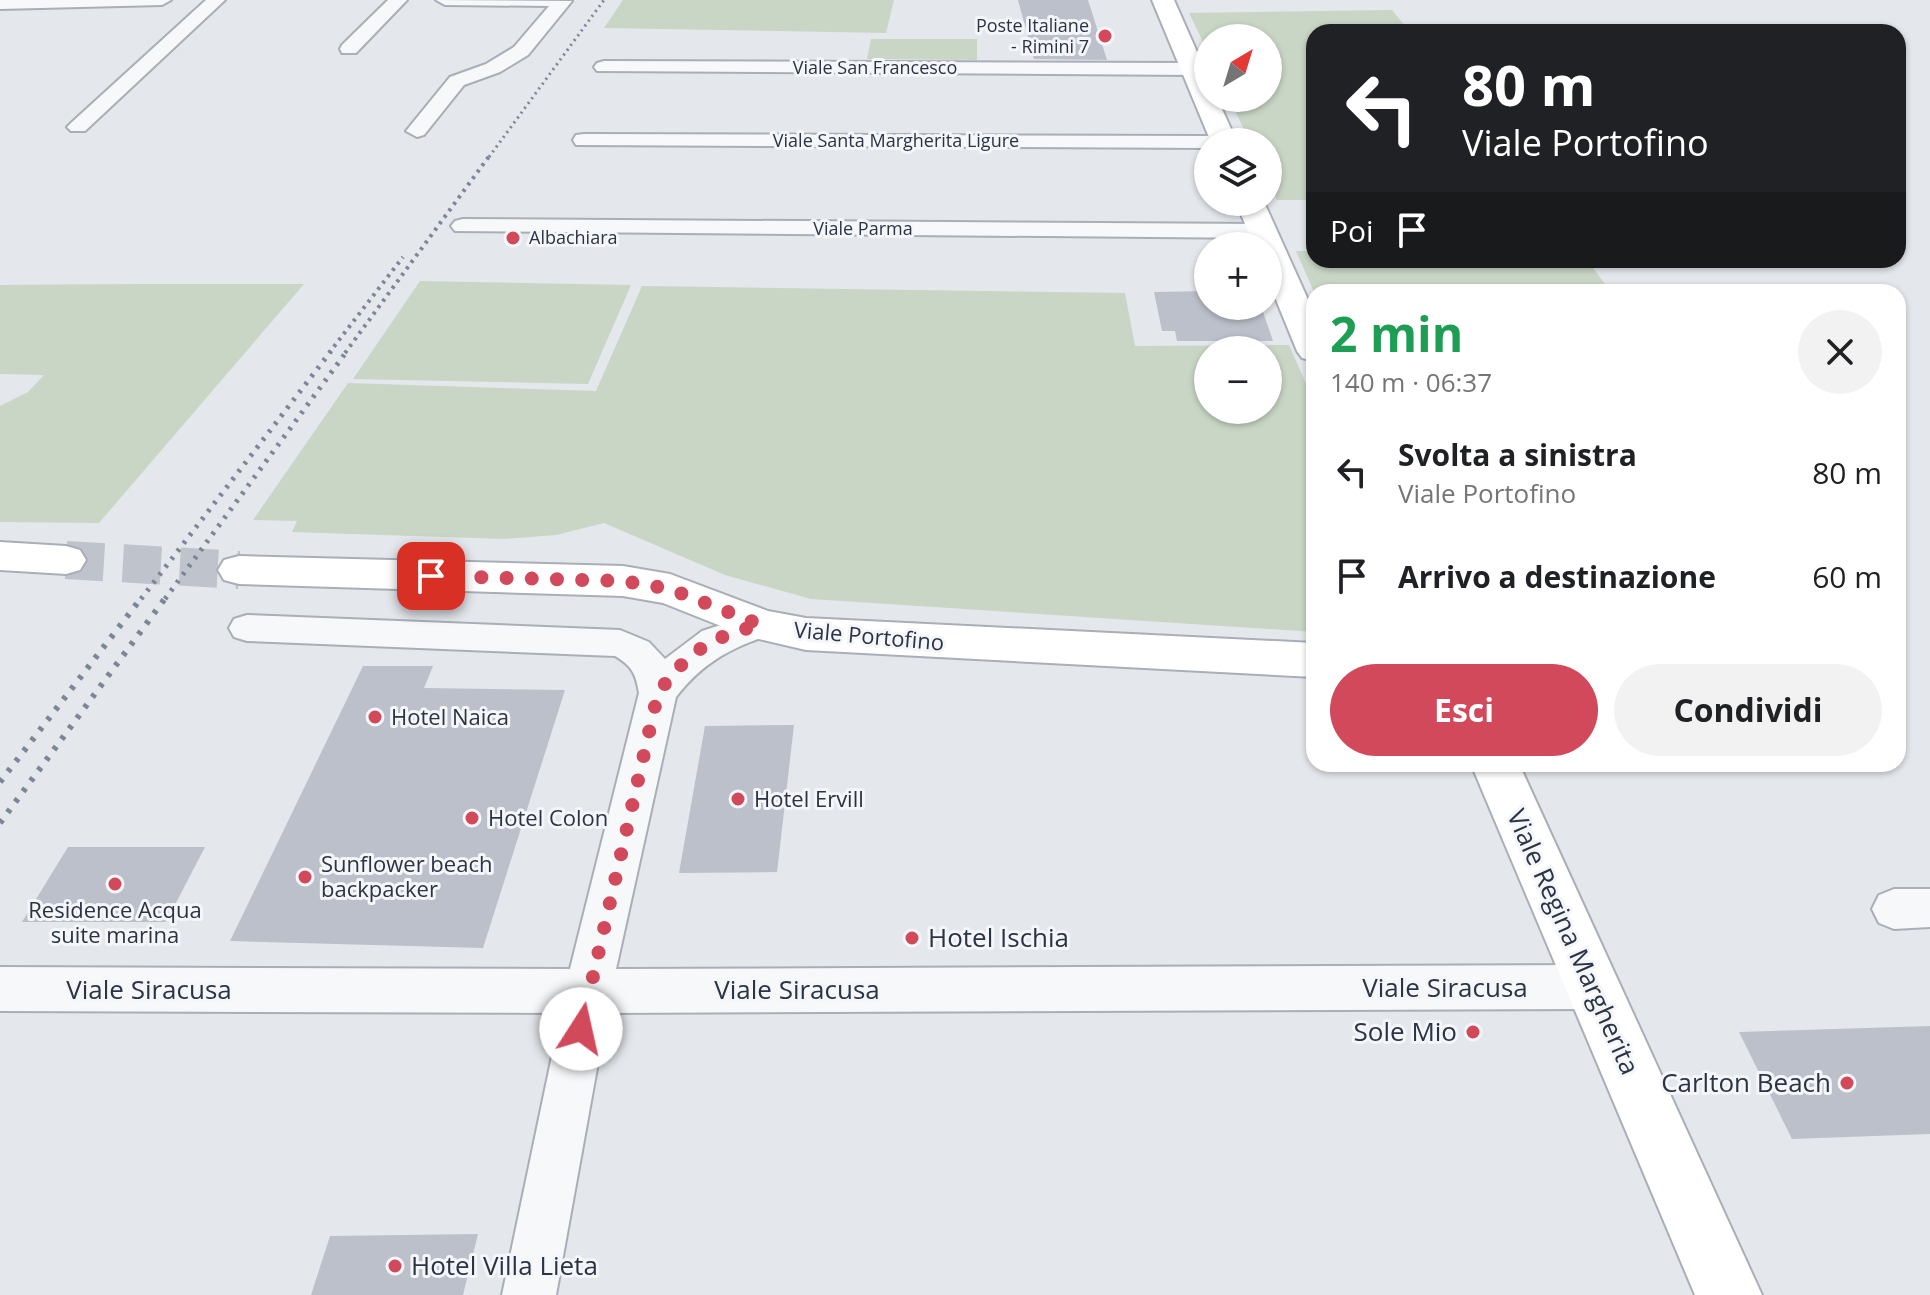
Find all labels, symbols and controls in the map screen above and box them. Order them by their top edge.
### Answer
place label: Poste Italiane - Rimini 7 [976,13,1089,58]
north arrow [1194,24,1282,112]
map controls [1194,24,1282,424]
marker: Poste Italiane - Rimini 7 [1096,27,1114,45]
text: 80 m [1462,46,1596,122]
street label: Viale San Francesco [793,55,957,79]
icon: left [1330,56,1434,160]
text: Viale Portofino [1462,118,1709,167]
street label: Viale Santa Margherita Ligure [773,128,1019,152]
button: layers [1194,128,1282,216]
icon: arrive [1390,208,1434,252]
text: Poi [1330,210,1374,251]
street label: Viale Parma [813,216,913,240]
place label: Albachiara [529,225,618,249]
marker: Albachiara [504,229,522,247]
button: + [1194,232,1282,320]
text: 2 min [1330,301,1463,366]
button: close [1798,310,1882,394]
button: − [1194,336,1282,424]
text: 140 m · 06:37 [1330,364,1492,400]
text: Svolta a sinistra [1398,434,1637,475]
icon: left [1330,450,1374,494]
text: 80 m [1812,452,1882,493]
text: Viale Portofino [1398,475,1576,511]
pin [397,542,465,610]
icon: arrive [409,554,453,598]
icon: arrive [1330,554,1374,598]
text: Arrivo a destinazione [1398,556,1716,597]
text: 60 m [1812,556,1882,597]
street label: Viale Portofino [793,613,945,657]
button: Esci [1330,664,1598,756]
button: Condividi [1614,664,1882,756]
place label: Hotel Naica [391,701,509,731]
marker: Hotel Naica [366,708,384,726]
place label: Hotel Ervill [754,783,864,813]
marker: Hotel Ervill [729,790,747,808]
place label: Hotel Colon [488,802,608,832]
street label: Viale Regina Margherita [1499,803,1649,1080]
marker: Hotel Colon [463,809,481,827]
place label: Sunflower beach backpacker [321,848,492,903]
marker: Sunflower beach backpacker [296,868,314,886]
marker: Residence Acqua suite marina [106,875,124,893]
place label: Residence Acqua suite marina [28,894,202,949]
place label: Hotel Ischia [928,919,1069,955]
marker: Hotel Ischia [903,929,921,947]
street label: Viale Siracusa [1362,969,1528,1005]
street label: Viale Siracusa [66,971,232,1007]
street label: Viale Siracusa [714,971,880,1007]
position arrow [539,987,623,1071]
place label: Sole Mio [1354,1013,1457,1049]
marker: Sole Mio [1464,1023,1482,1041]
place label: Carlton Beach [1661,1064,1831,1100]
marker: Carlton Beach [1838,1074,1856,1092]
place label: Hotel Villa Lieta [411,1247,598,1283]
marker: Hotel Villa Lieta [386,1257,404,1275]

